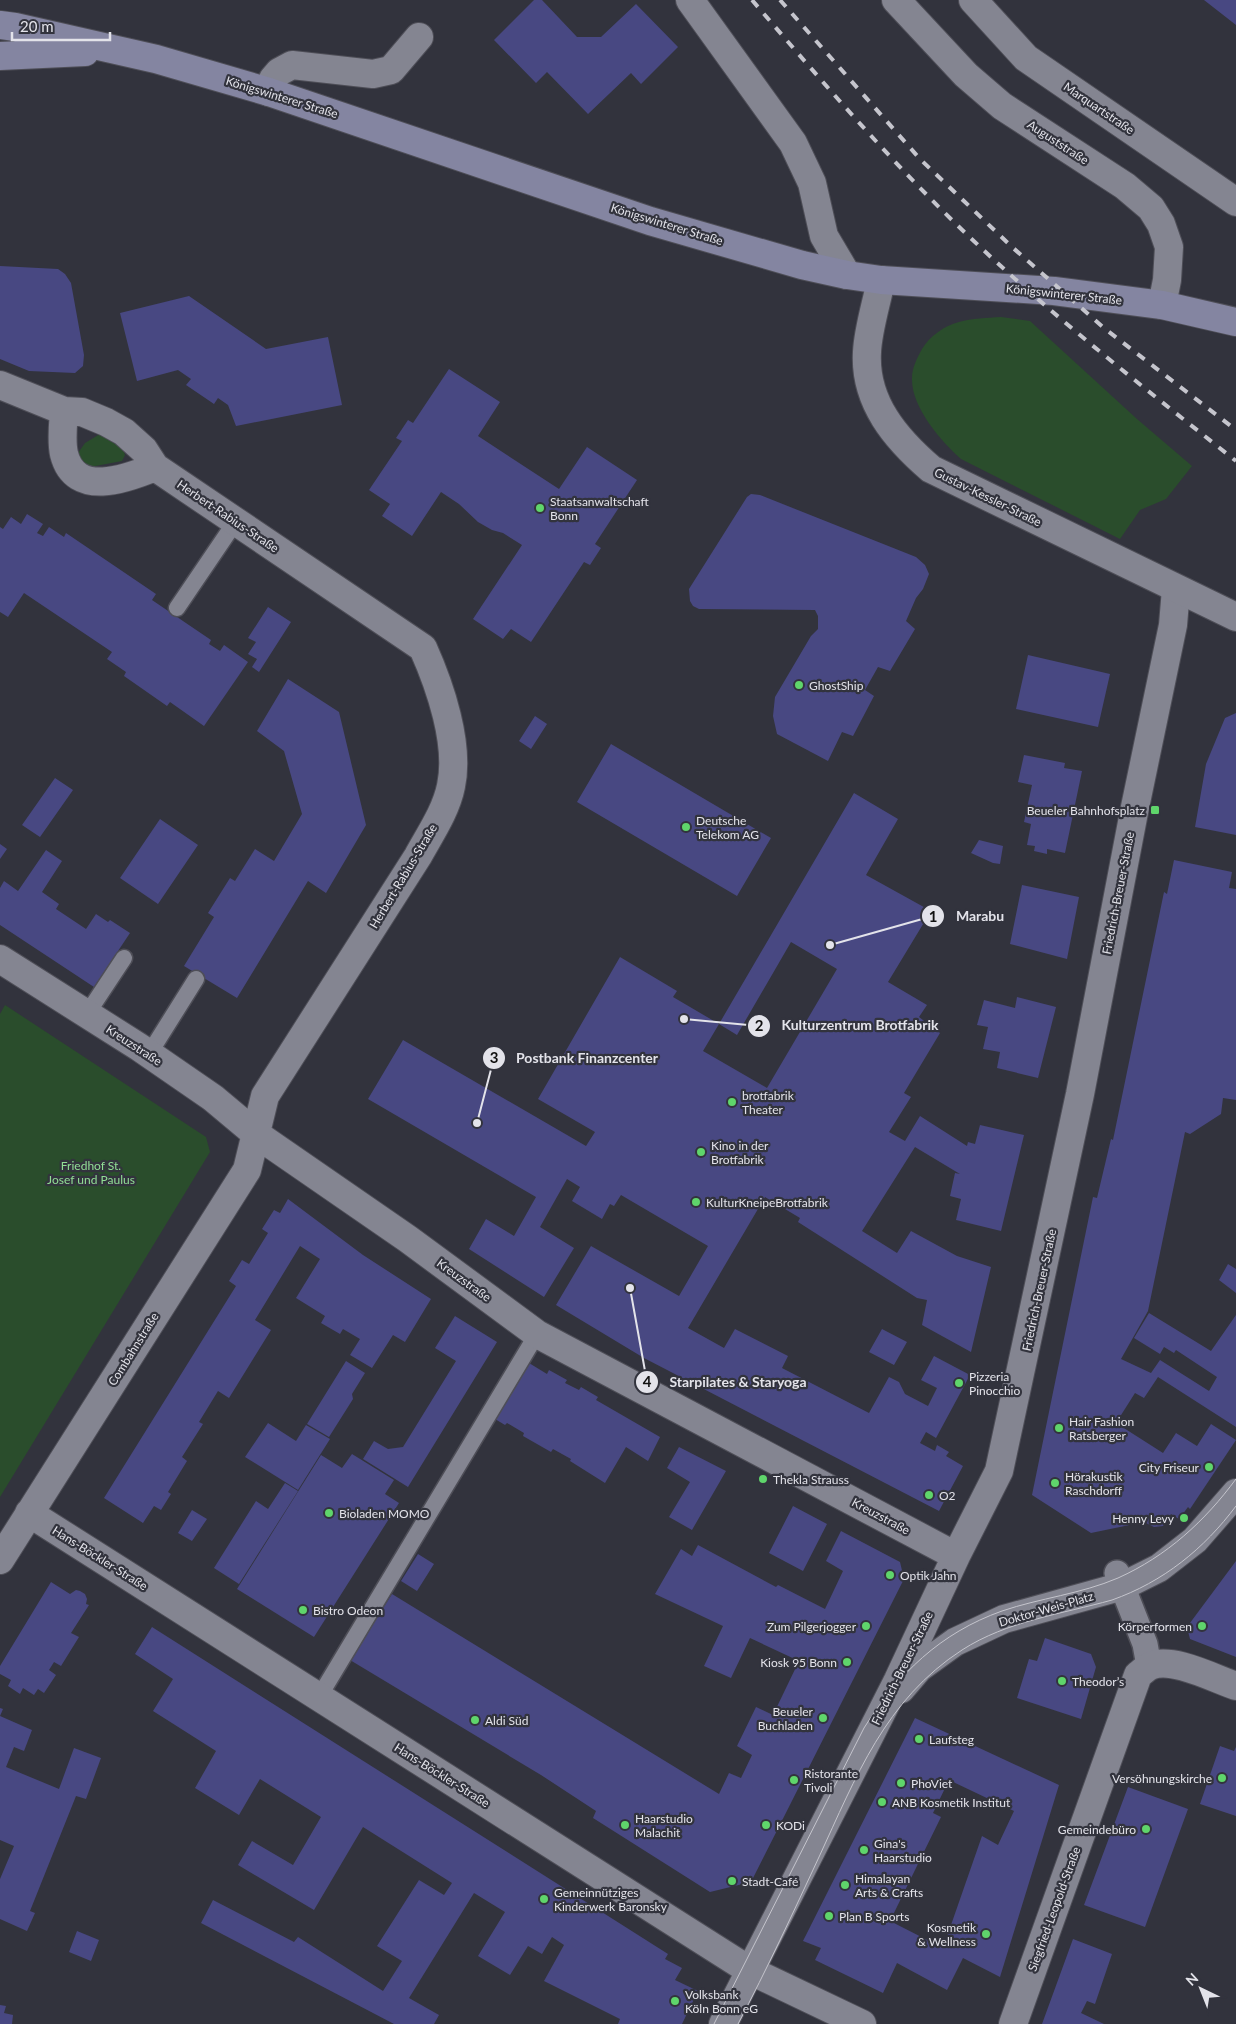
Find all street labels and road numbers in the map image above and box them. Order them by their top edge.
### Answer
street label: Königswinterer Straße [224,73,340,121]
street label: Marquartstraße [1061,79,1137,137]
street label: Auguststraße [1025,117,1091,167]
street label: Königswinterer Straße [609,200,725,248]
street label: Königswinterer Straße [1005,280,1123,308]
street label: Gustav-Kessler-Straße [932,465,1044,529]
street label: Herbert-Rabius-Straße [174,476,282,556]
street label: Herbert-Rabius-Straße [366,821,440,931]
street label: Friedrich-Breuer-Straße [1099,830,1137,956]
street label: Kreuzstraße [103,1021,165,1069]
street label: Friedrich-Breuer-Straße [1019,1228,1059,1352]
street label: Kreuzstraße [434,1255,494,1305]
street label: Combahnstraße [104,1310,162,1388]
street label: Kreuzstraße [849,1494,913,1538]
street label: Hans-Böckler-Straße [50,1523,150,1593]
street label: Doktor-Weis-Platz [997,1588,1096,1630]
street label: Friedrich-Breuer-Straße [868,1609,936,1727]
street label: Hans-Böckler-Straße [392,1740,492,1810]
street label: Siegfried-Leopold-Straße [1024,1845,1084,1973]

